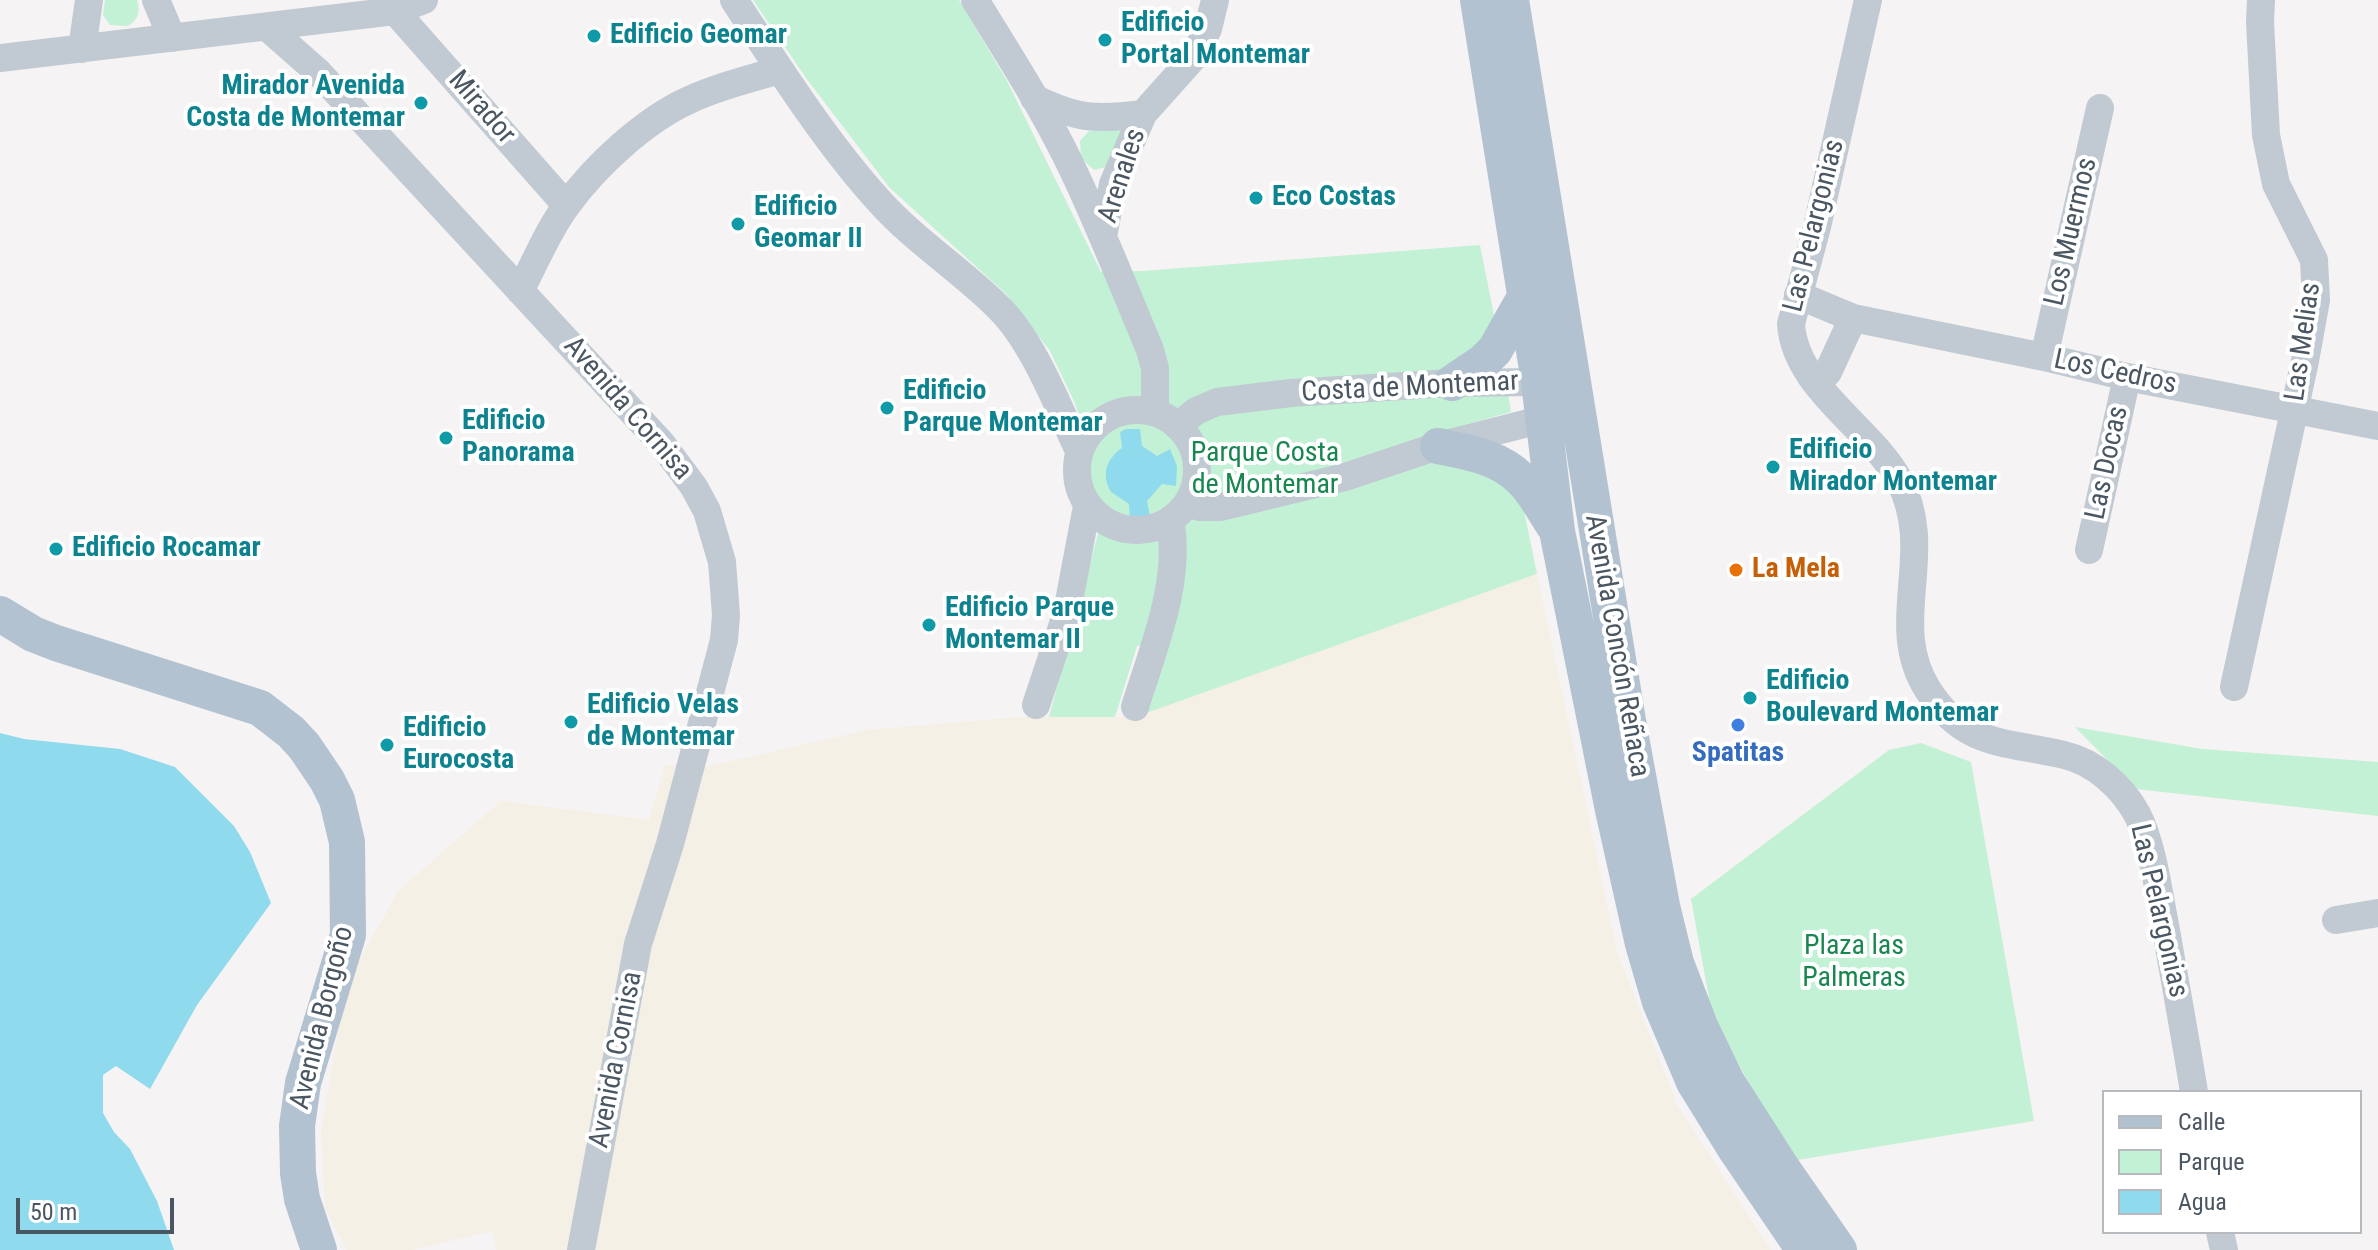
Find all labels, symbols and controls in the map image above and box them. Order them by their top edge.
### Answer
place label: Edificio Portal Montemar [1121,7,1310,73]
place label: Edificio Geomar [610,19,787,53]
marker: Edificio Geomar [585,27,603,45]
marker: Edificio Portal Montemar [1096,31,1114,49]
street label: Mirador [440,65,522,151]
place label: Mirador Avenida Costa de Montemar [186,70,405,136]
marker: Mirador Avenida Costa de Montemar [412,94,430,112]
street label: Arenales [1092,125,1154,227]
street label: Las Pelargonias [1777,136,1853,316]
street label: Los Muermos [2039,155,2105,309]
place label: Eco Costas [1272,181,1396,215]
marker: Eco Costas [1247,189,1265,207]
place label: Edificio Geomar II [754,191,863,257]
marker: Edificio Geomar II [729,215,747,233]
street label: Las Melias [2279,281,2329,403]
street label: Avenida Cornisa [556,331,698,487]
street label: Los Cedros [2051,344,2179,402]
street label: Costa de Montemar [1301,366,1519,410]
place label: Edificio Parque Montemar [903,375,1103,441]
marker: Edificio Parque Montemar [878,399,896,417]
street label: Las Docas [2080,403,2136,523]
place label: Edificio Panorama [462,405,575,471]
marker: Edificio Panorama [437,429,455,447]
place label: Edificio Mirador Montemar [1789,434,1997,500]
park label: Parque Costa de Montemar [1191,437,1339,503]
marker: Edificio Mirador Montemar [1764,458,1782,476]
street label: Avenida Concón Reñaca [1576,512,1656,780]
place label: Edificio Rocamar [72,532,261,566]
marker: Edificio Rocamar [47,540,65,558]
place label: La Mela [1752,553,1840,587]
marker: La Mela [1727,561,1745,579]
place label: Edificio Parque Montemar II [945,592,1114,658]
marker: Edificio Parque Montemar II [920,616,938,634]
place label: Edificio Boulevard Montemar [1766,665,1999,731]
place label: Edificio Velas de Montemar [587,689,739,755]
marker: Edificio Boulevard Montemar [1741,689,1759,707]
place label: Edificio Eurocosta [403,712,514,778]
marker: Edificio Velas de Montemar [562,713,580,731]
marker: Spatitas [1729,716,1747,734]
marker: Edificio Eurocosta [378,736,396,754]
place label: Spatitas [1692,737,1784,771]
street label: Las Pelargonias [2122,821,2194,1001]
street label: Avenida Borgoño [284,923,362,1113]
park label: Plaza las Palmeras [1802,930,1906,996]
street label: Avenida Cornisa [583,969,651,1151]
legend [2102,1090,2362,1234]
text: Calle [2178,1108,2225,1136]
text: Parque [2178,1148,2245,1176]
scale bar [20,1182,178,1232]
text: Agua [2178,1188,2227,1216]
text: 50 m [30,1198,77,1226]

